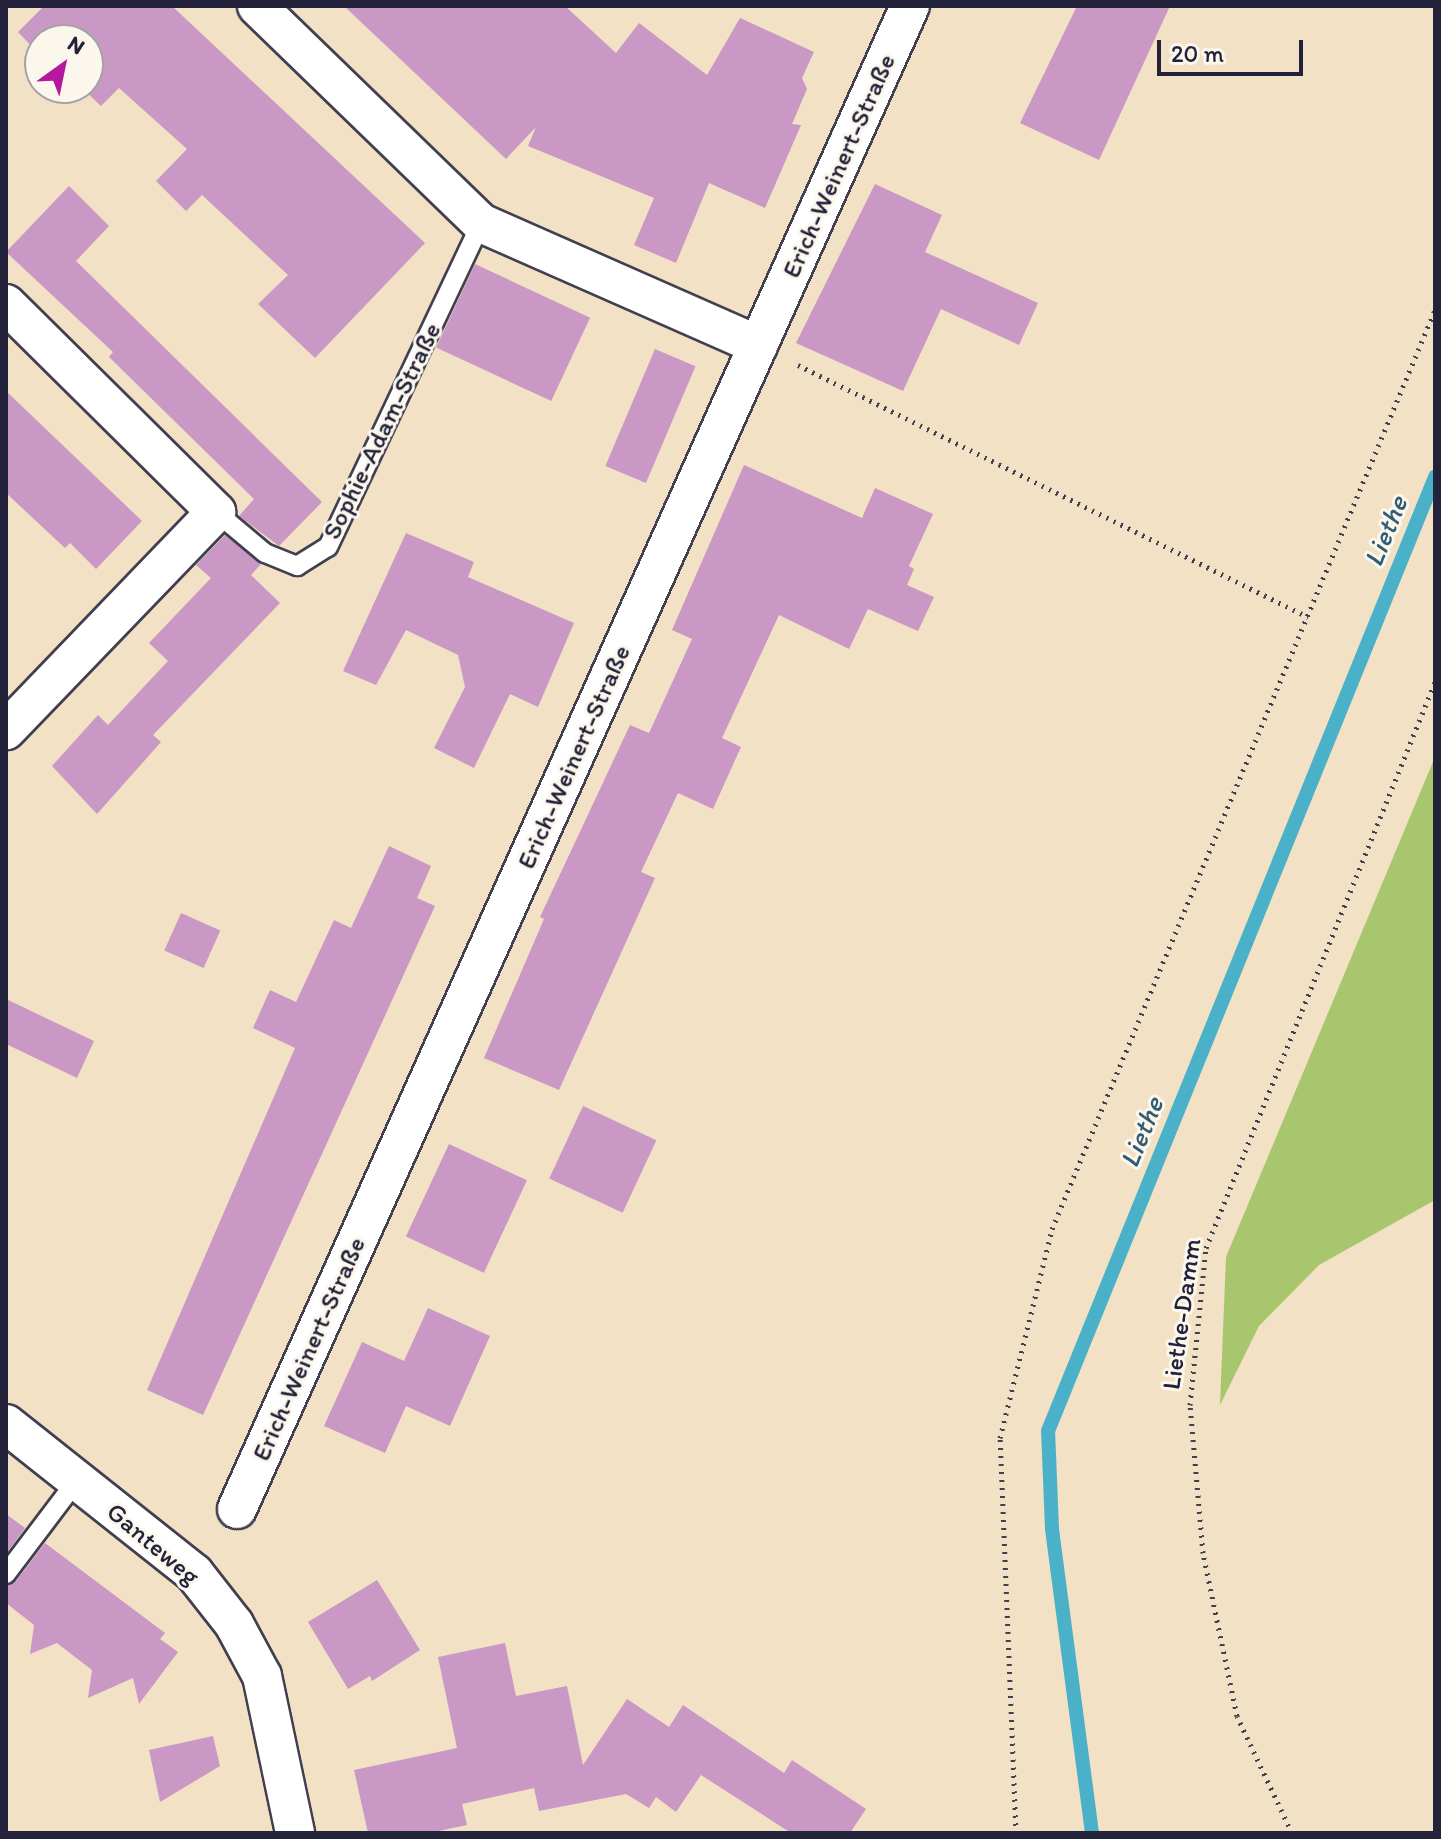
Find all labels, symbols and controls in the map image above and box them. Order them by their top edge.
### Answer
north arrow [24,24,104,104]
scale bar [1161,24,1307,74]
text: N [63,30,90,60]
text: 20 m [1171,39,1224,68]
street label: Erich-Weinert-Straße [776,49,902,283]
street label: Sophie-Adam-Straße [316,318,448,544]
water label: Liethe [1356,491,1414,571]
street label: Erich-Weinert-Straße [511,640,637,874]
water label: Liethe [1112,1092,1170,1172]
street label: Erich-Weinert-Straße [246,1232,372,1466]
street label: Liethe-Damm [1156,1236,1208,1392]
street label: Ganteweg [100,1496,206,1592]

